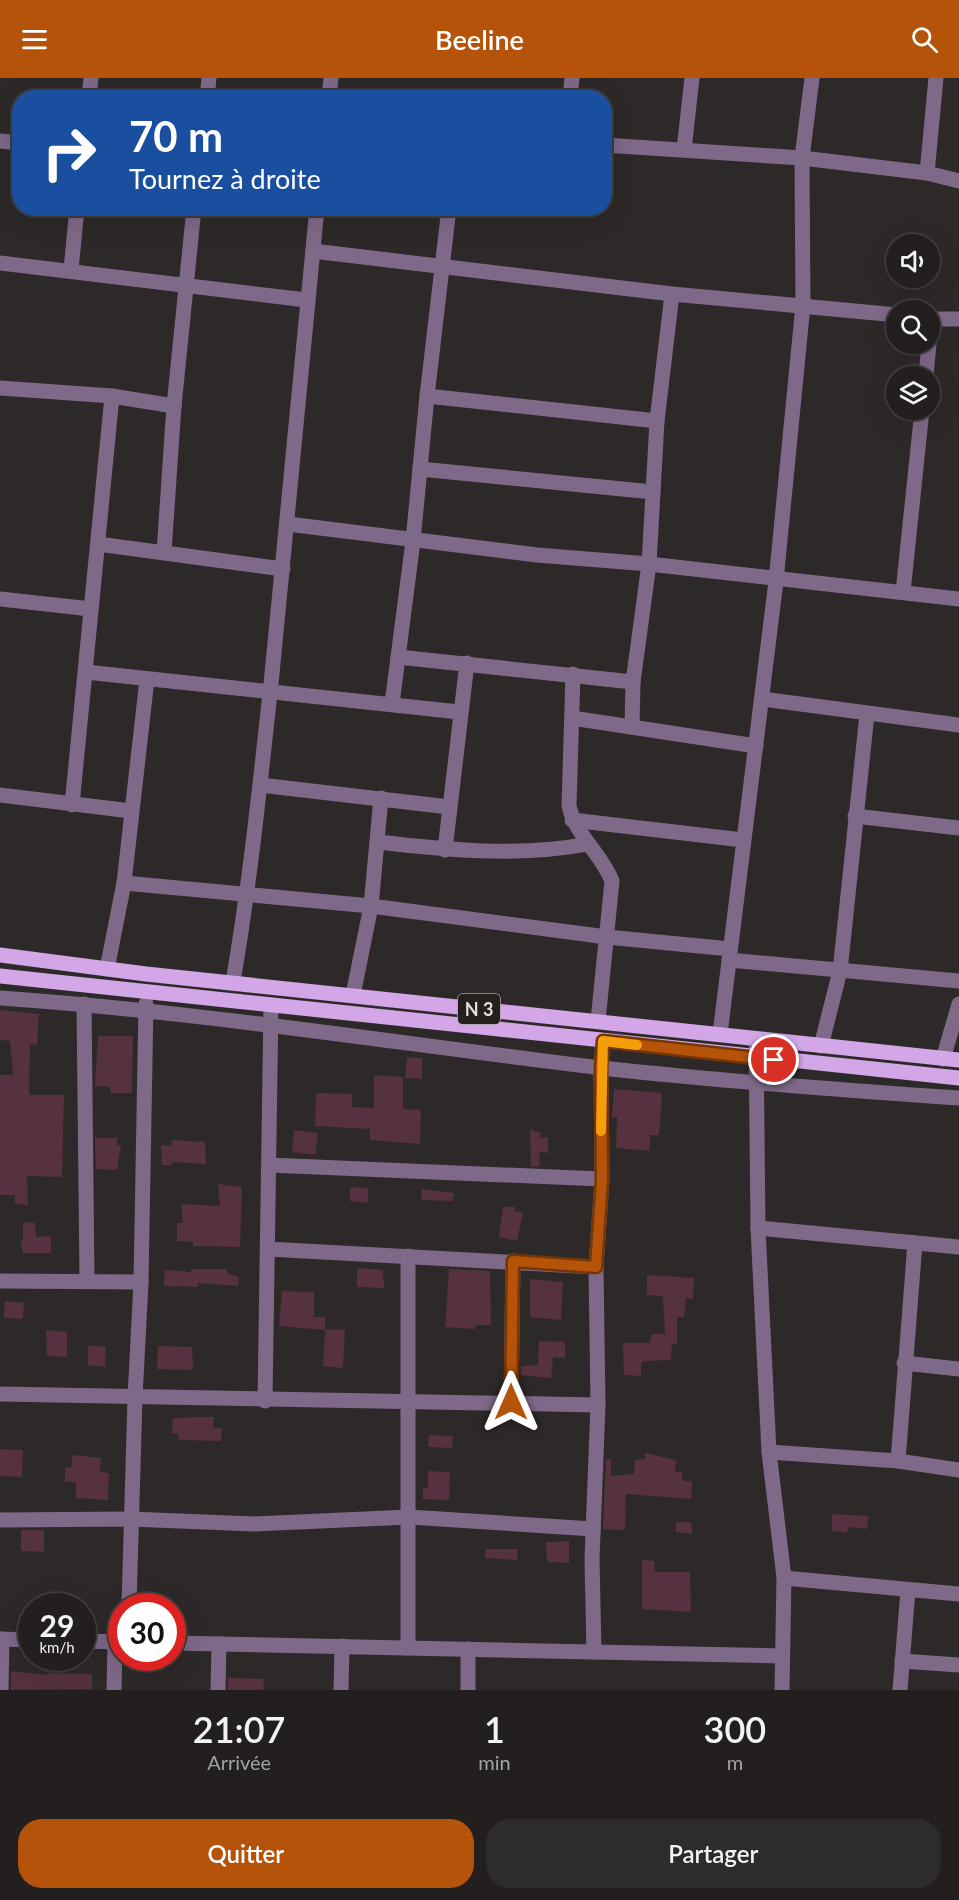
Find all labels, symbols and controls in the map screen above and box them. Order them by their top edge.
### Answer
icon: menu [18,23,51,56]
text: Beeline [435,23,524,56]
icon: search [908,23,941,56]
text: 70 m [129,111,223,161]
icon: right [30,114,108,192]
text: Tournez à droite [129,162,321,195]
map controls [886,234,940,420]
button: sound [886,234,940,288]
button: search [886,300,940,354]
button: layers [886,366,940,420]
road number: N 3 [458,994,500,1024]
pin [748,1034,799,1085]
icon: arrive [757,1043,790,1076]
position arrow [479,1370,543,1434]
speed limit sign: 30 [108,1593,186,1671]
text: 29 [40,1607,74,1643]
text: km/h [39,1638,75,1656]
text: 21:07 [193,1707,285,1751]
text: 1 [484,1707,505,1751]
text: 300 [704,1707,766,1751]
text: Arrivée [207,1750,271,1774]
text: min [478,1750,511,1774]
text: m [727,1750,743,1774]
button: Quitter [18,1819,474,1888]
button: Partager [486,1819,941,1888]

